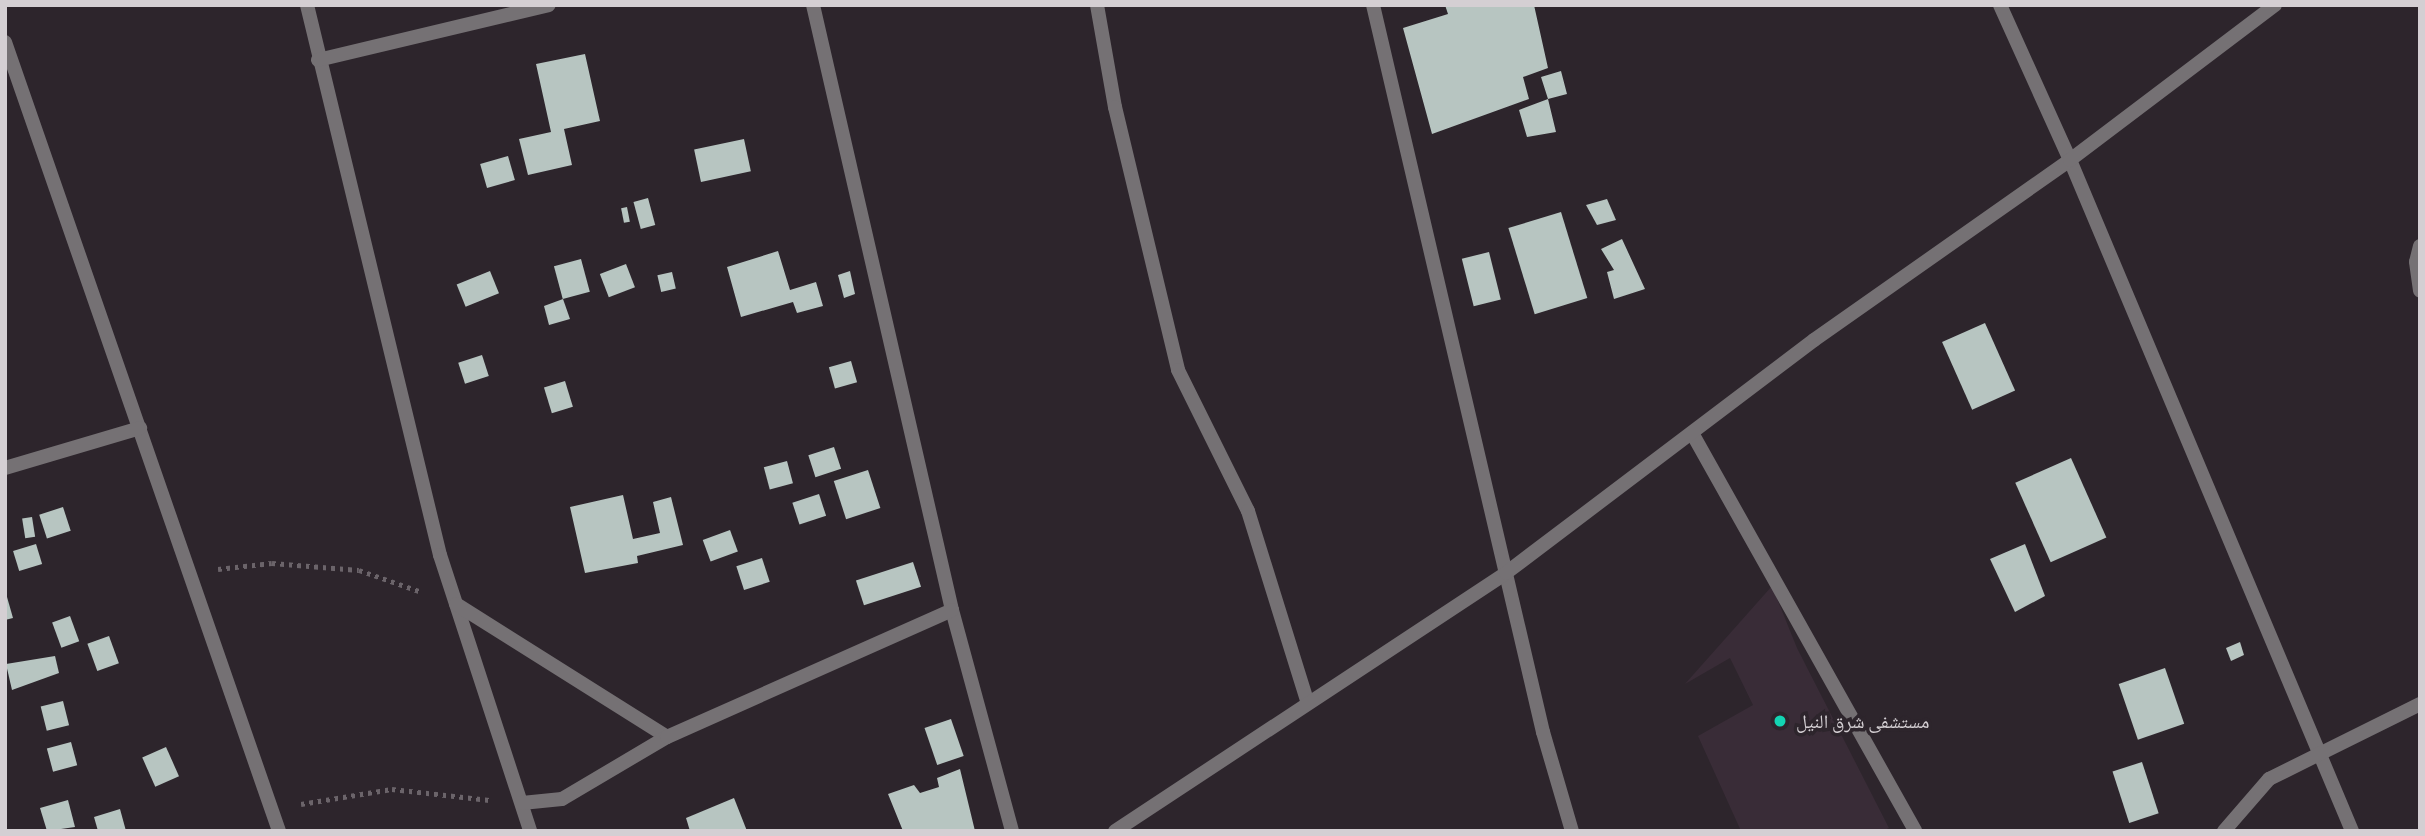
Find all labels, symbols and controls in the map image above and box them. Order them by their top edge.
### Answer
place label: مستشفى شرق النيل [1796,710,1929,732]
marker: مستشفى شرق النيل [1770,711,1790,731]

